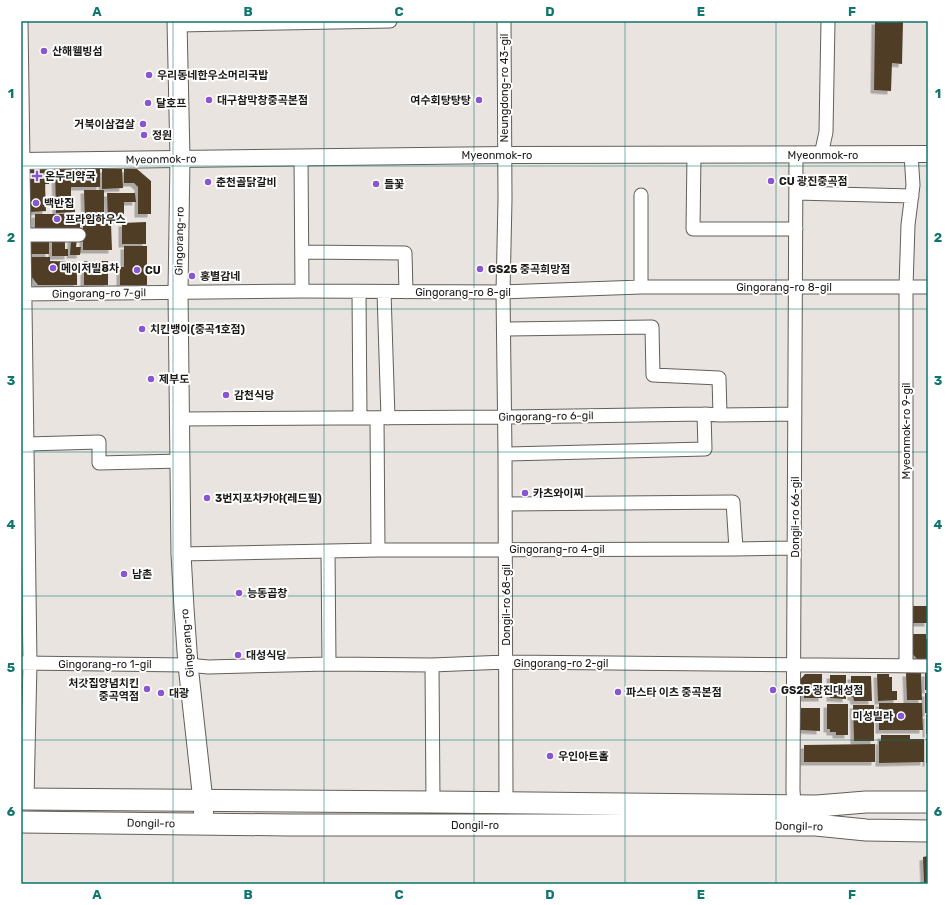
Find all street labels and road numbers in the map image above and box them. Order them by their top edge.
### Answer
street label: Neungdong-ro 43-gil [498,34,511,142]
street label: Myeonmok-ro [462,149,532,162]
street label: Myeonmok-ro [788,149,858,162]
street label: Myeonmok-ro [126,152,196,167]
street label: Gingorang-ro [172,206,187,276]
street label: Gingorang-ro 8-gil [736,281,832,294]
street label: Gingorang-ro 7-gil [52,286,146,301]
street label: Gingorang-ro 8-gil [415,286,511,299]
street label: Myeonmok-ro 9-gil [900,382,913,480]
street label: Gingorang-ro 6-gil [498,409,594,424]
street label: Dongil-ro 66-gil [789,476,802,558]
street label: Gingorang-ro 4-gil [509,543,605,556]
street label: Dongil-ro 68-gil [500,564,513,646]
street label: Gingorang-ro [178,608,197,678]
street label: Gingorang-ro 2-gil [514,657,608,670]
street label: Gingorang-ro 1-gil [58,658,152,671]
street label: Dongil-ro [127,817,175,830]
street label: Dongil-ro [451,819,499,832]
street label: Dongil-ro [775,820,823,833]

